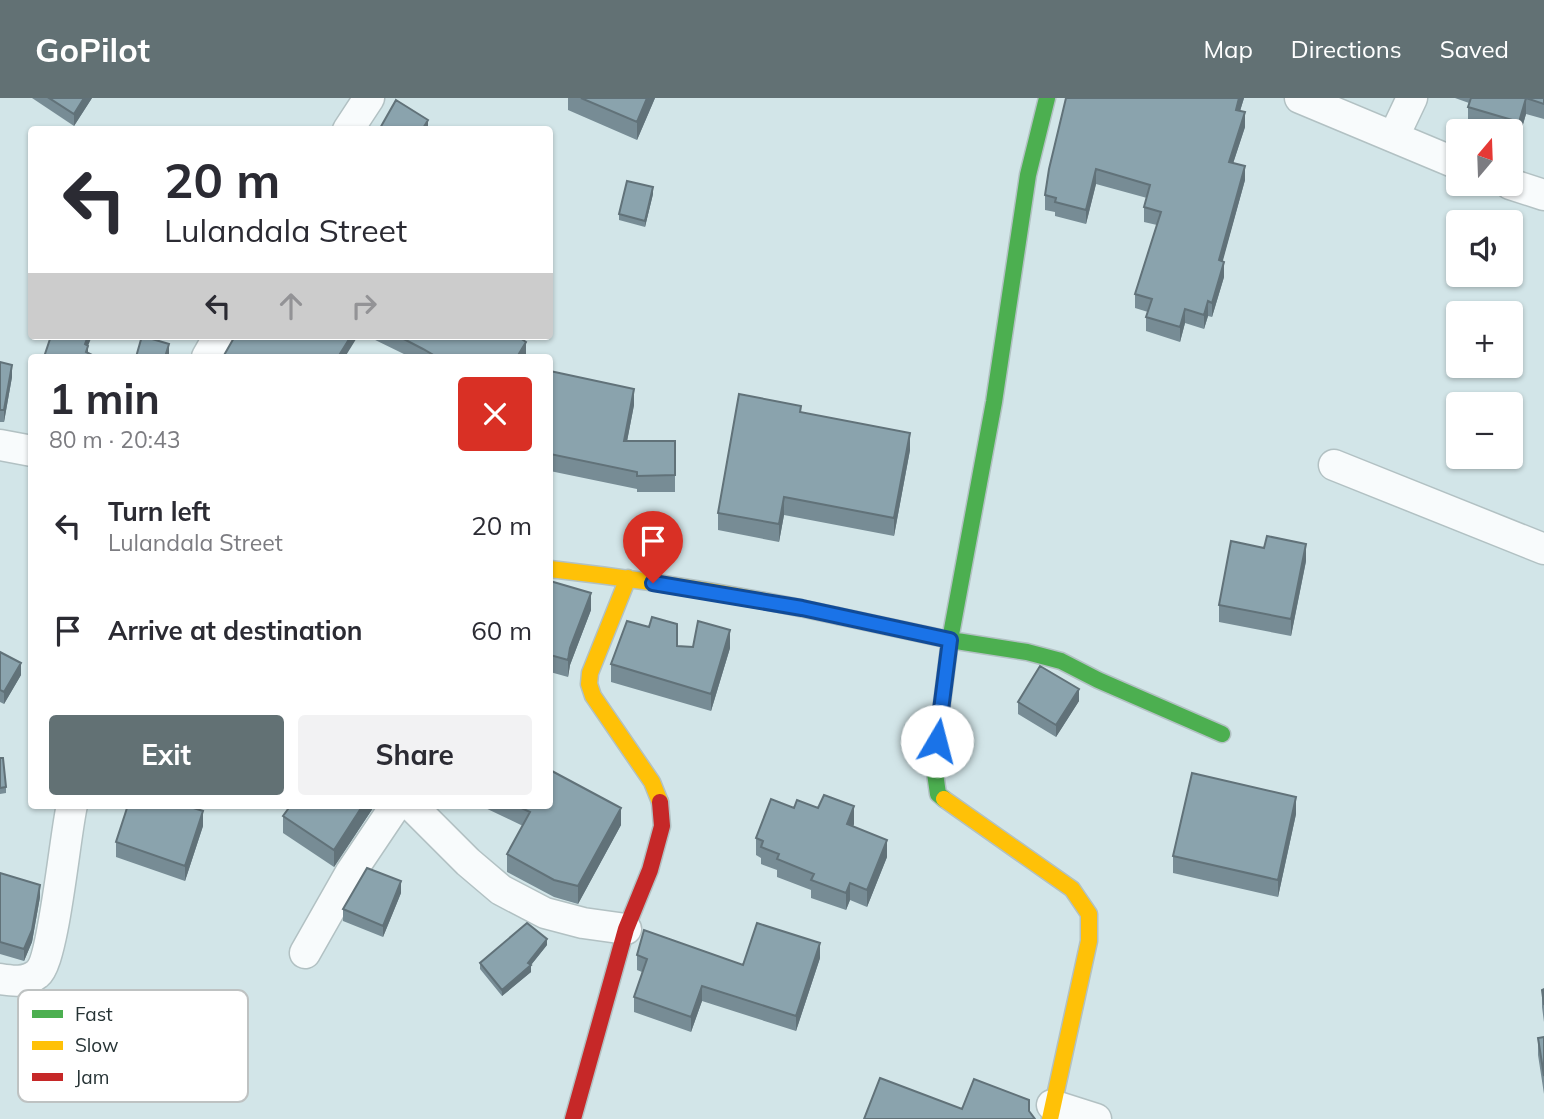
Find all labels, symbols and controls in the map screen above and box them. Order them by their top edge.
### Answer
text: GoPilot [35,29,150,70]
text: Map [1203,34,1253,64]
text: Directions [1291,34,1402,64]
text: Saved [1440,34,1509,64]
north arrow [1446,119,1522,196]
map controls [1446,119,1523,469]
text: 20 m [164,149,280,210]
icon: left [49,154,140,245]
text: Lulandala Street [164,210,407,250]
button: sound [1446,210,1523,287]
icon: left [199,287,237,325]
icon: ahead [272,287,310,325]
icon: right [345,287,383,325]
button: + [1446,301,1523,378]
text: 1 min [49,372,160,425]
button: close [458,377,532,451]
button: − [1446,392,1523,469]
text: 80 m · 20:43 [49,425,181,454]
text: Turn left [108,495,210,528]
icon: left [49,507,87,545]
text: 20 m [471,509,532,542]
pin [623,511,683,583]
icon: arrive [634,522,672,560]
text: Lulandala Street [108,528,283,557]
icon: arrive [49,612,87,650]
text: Arrive at destination [108,614,363,647]
text: 60 m [471,614,532,647]
position arrow [900,704,974,778]
button: Exit [49,715,284,795]
button: Share [298,715,532,795]
legend [18,990,248,1102]
text: Fast [75,1002,113,1026]
text: Slow [75,1033,119,1057]
text: Jam [75,1065,109,1089]

